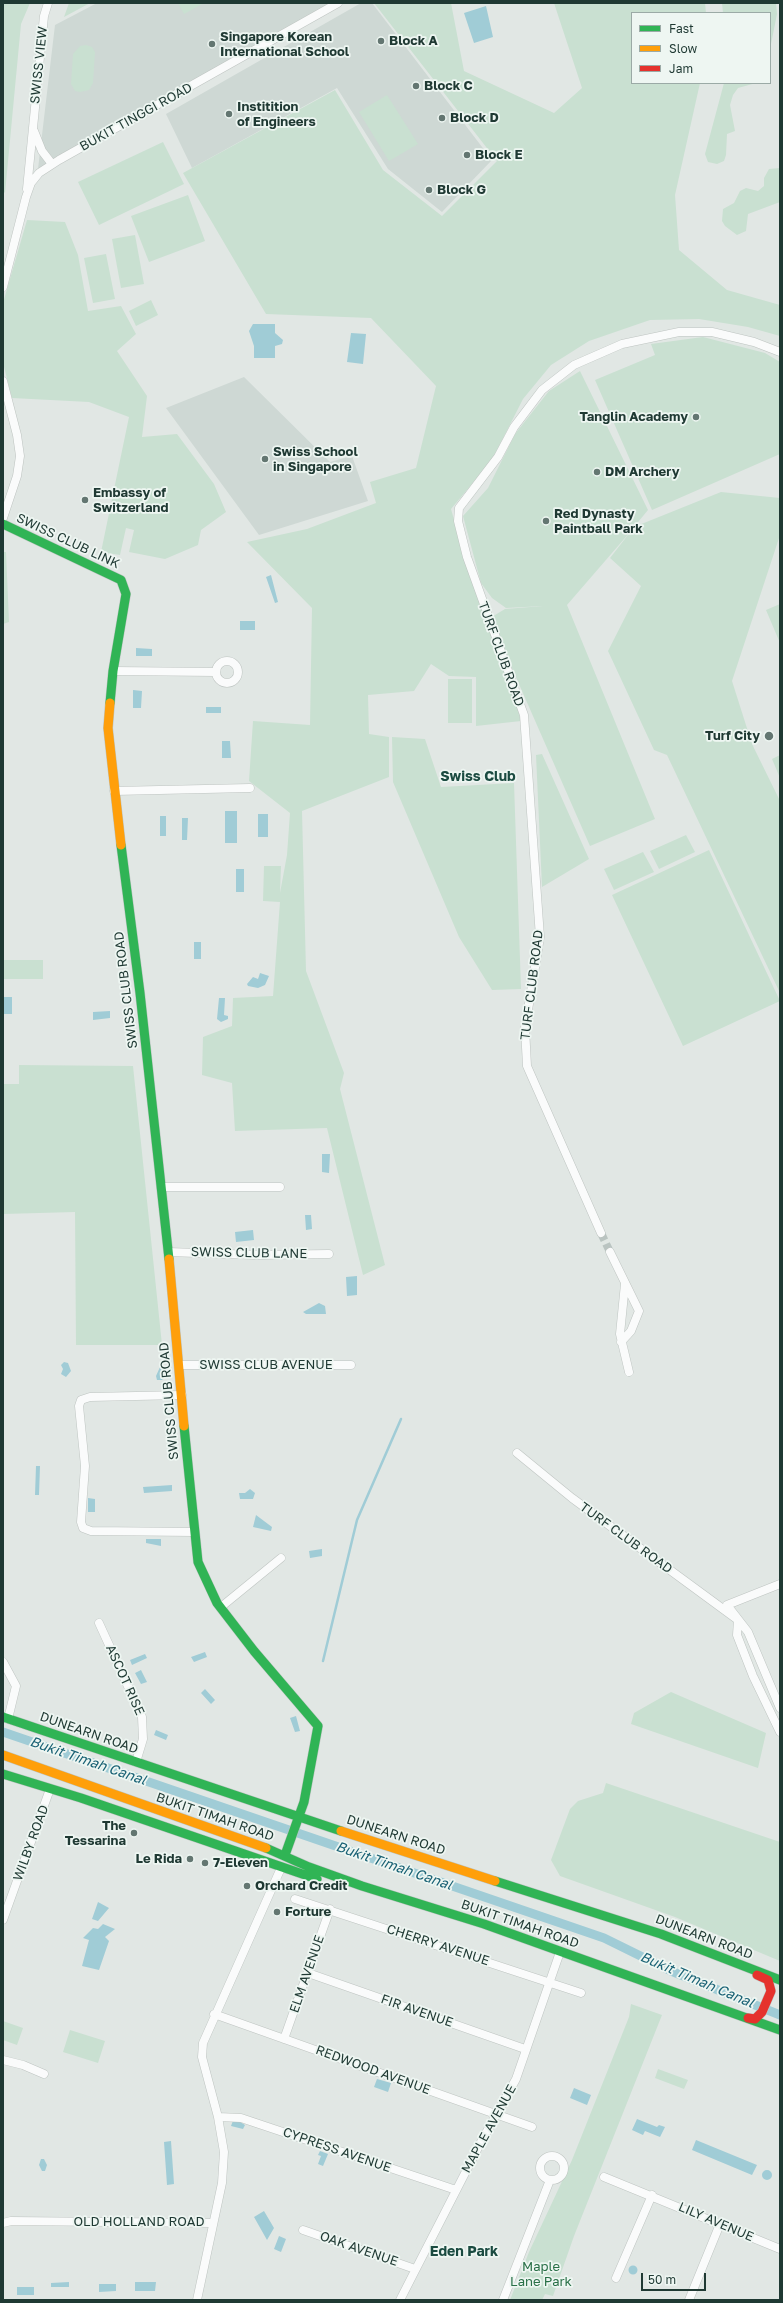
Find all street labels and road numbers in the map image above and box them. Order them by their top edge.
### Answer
street label: SWISS VIEW [27,25,51,105]
street label: BUKIT TINGGI ROAD [77,80,195,154]
street label: SWISS CLUB LINK [14,510,122,572]
street label: TURF CLUB ROAD [475,599,527,709]
street label: TURF CLUB ROAD [518,929,546,1041]
street label: SWISS CLUB ROAD [111,931,141,1049]
street label: SWISS CLUB LANE [191,1244,307,1262]
street label: SWISS CLUB ROAD [156,1342,182,1460]
street label: SWISS CLUB AVENUE [199,1357,333,1373]
street label: TURF CLUB ROAD [577,1499,675,1577]
street label: ASCOT RISE [103,1642,147,1718]
street label: DUNEARN ROAD [38,1709,140,1757]
street label: BUKIT TIMAH ROAD [154,1789,276,1845]
street label: WILBY ROAD [10,1803,52,1883]
street label: DUNEARN ROAD [345,1812,447,1858]
street label: BUKIT TIMAH ROAD [459,1896,581,1952]
street label: DUNEARN ROAD [653,1911,755,1963]
street label: CHERRY AVENUE [385,1921,491,1969]
street label: ELM AVENUE [286,1933,328,2015]
street label: FIR AVENUE [379,1991,455,2031]
street label: REDWOOD AVENUE [313,2042,433,2098]
street label: MAPLE AVENUE [458,2082,520,2176]
street label: CYPRESS AVENUE [281,2124,393,2176]
street label: LILY AVENUE [676,2199,756,2245]
street label: OLD HOLLAND ROAD [73,2214,205,2230]
street label: OAK AVENUE [318,2228,400,2270]

